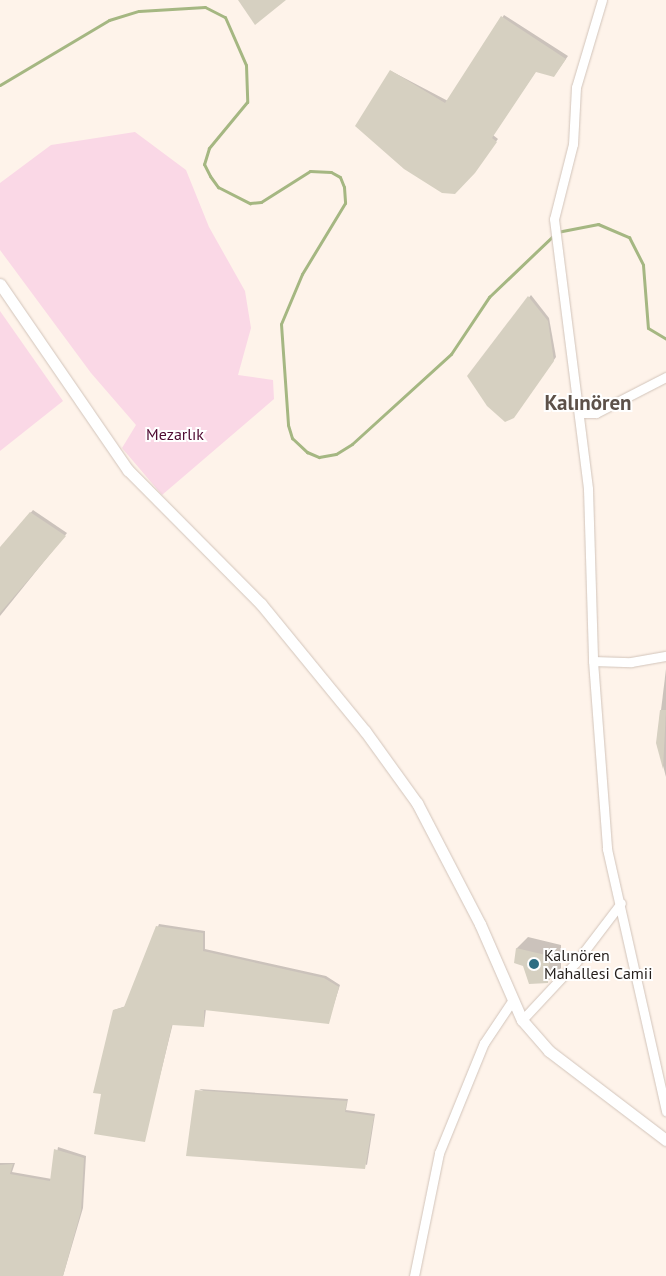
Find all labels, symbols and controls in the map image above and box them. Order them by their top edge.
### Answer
district label: Kalınören [544,390,632,416]
park label: Mezarlık [146,424,204,444]
place label: Kalınören Mahallesi Camii [544,945,652,983]
marker: Kalınören Mahallesi Camii [528,958,540,970]

